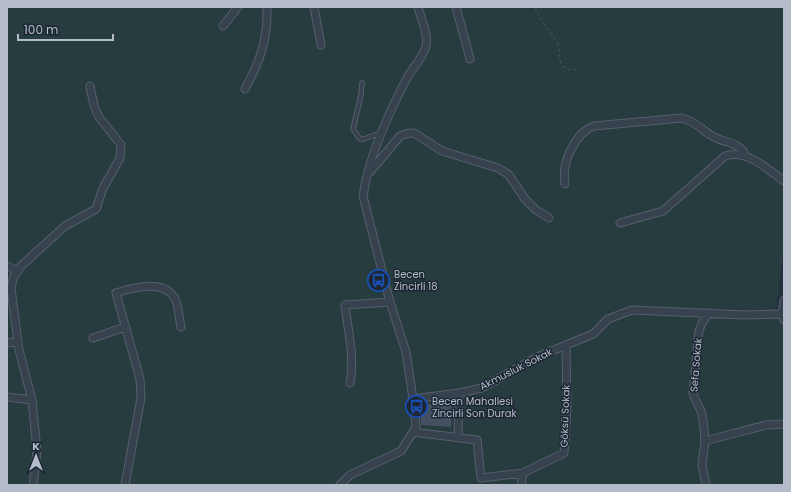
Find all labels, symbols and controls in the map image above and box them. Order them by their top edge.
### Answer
scale bar [18,16,113,42]
text: 100 m [24,21,58,38]
bus stop icon: Becen Zincirli 18 [366,267,392,293]
place label: Becen Zincirli 18 [394,267,438,294]
street label: Sefa Sokak [686,337,706,393]
street label: Akmusluk Sokak [477,344,556,394]
street label: Göksü Sokak [556,383,574,448]
bus stop icon: Becen Mahallesi Zincirli Son Durak [403,394,429,420]
place label: Becen Mahallesi Zincirli Son Durak [432,394,517,421]
north arrow [16,436,56,476]
text: K [32,438,40,454]

